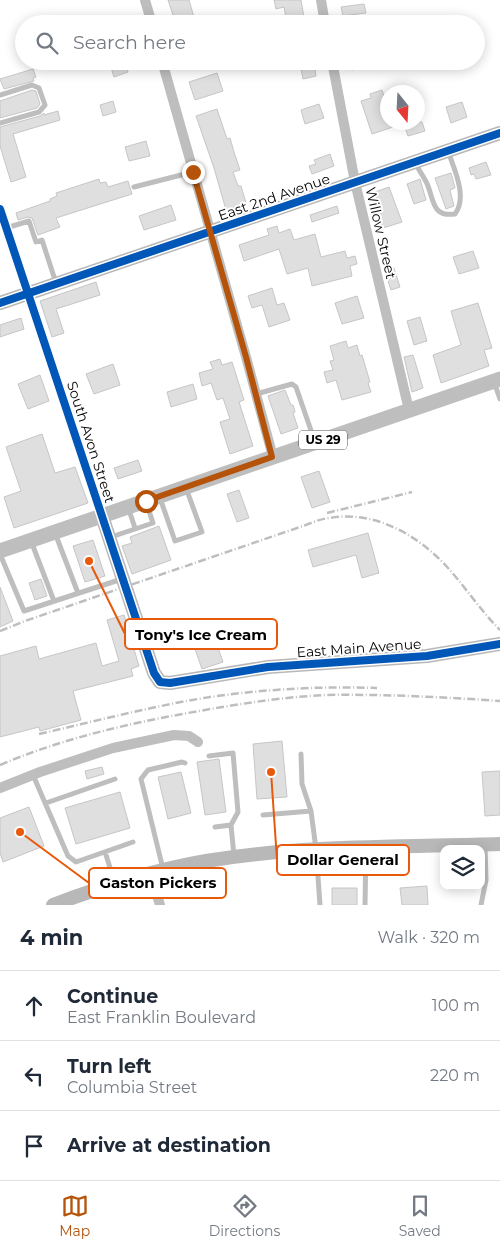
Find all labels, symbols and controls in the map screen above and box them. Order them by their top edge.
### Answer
search box [15,15,485,70]
icon: search [33,29,61,57]
text: Search here [73,31,186,54]
north arrow [380,85,425,130]
route end [182,161,205,184]
street label: East 2nd Avenue [216,169,332,225]
street label: Willow Street [362,185,400,281]
street label: South Avon Street [63,379,119,505]
road number: US 29 [299,430,347,450]
route start [135,490,158,513]
callout: Tony's Ice Cream [125,619,277,649]
text: Tony's Ice Cream [135,625,267,644]
street label: East Main Avenue [296,635,422,661]
callout: Dollar General [277,845,409,875]
map controls [440,845,485,890]
button: layers [440,845,485,890]
text: Dollar General [287,850,399,869]
callout: Gaston Pickers [89,868,226,898]
text: Gaston Pickers [99,873,217,892]
text: 4 min [20,925,83,950]
text: Walk · 320 m [378,928,480,947]
text: Continue [67,985,158,1008]
icon: ahead [20,992,48,1020]
text: 100 m [432,996,480,1015]
text: East Franklin Boulevard [67,1008,256,1027]
text: Turn left [67,1055,152,1078]
icon: left [20,1062,48,1090]
text: 220 m [430,1066,480,1085]
text: Columbia Street [67,1078,197,1097]
icon: arrive [20,1132,48,1160]
text: Arrive at destination [67,1134,271,1157]
tab: Map [59,1192,90,1240]
tab: Directions [209,1192,280,1240]
tab: Saved [399,1192,441,1240]

